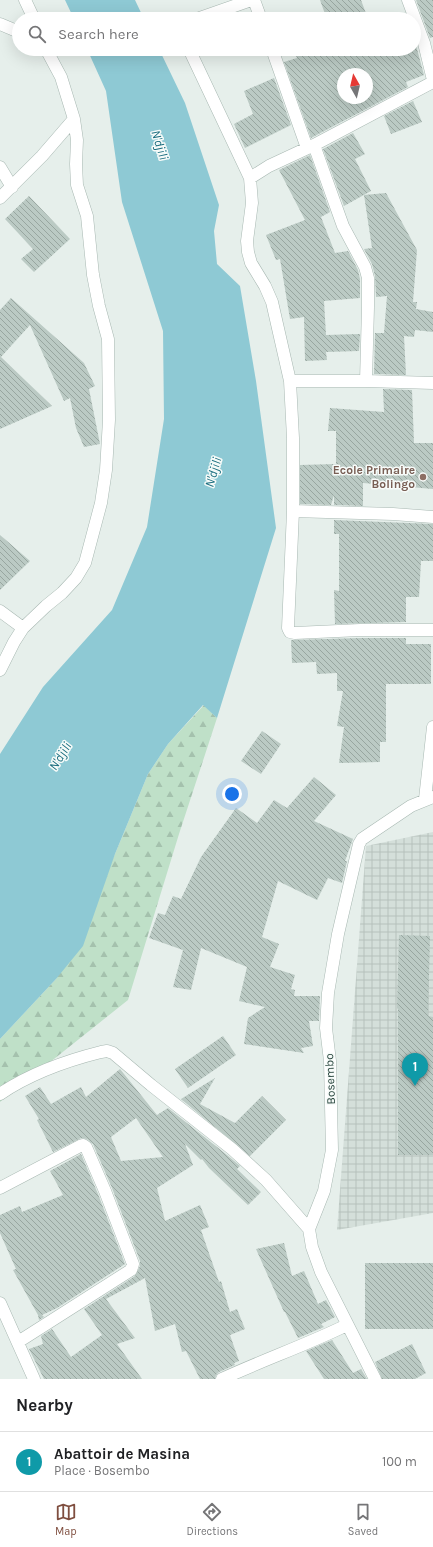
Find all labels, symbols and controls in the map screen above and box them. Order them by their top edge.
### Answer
search box [12,12,421,56]
icon: search [26,23,48,45]
text: Search here [58,25,139,43]
north arrow [337,68,373,104]
water label: N'djili [148,128,172,162]
water label: N'djili [202,455,225,489]
place label: Ecole Primaire Bolingo [333,463,415,491]
marker: Ecole Primaire Bolingo [418,472,428,482]
water label: N'djili [46,739,75,773]
your location [222,784,242,804]
street label: Bosembo [322,1053,338,1105]
pin: 1 [402,1053,428,1086]
text: Nearby [16,1395,73,1415]
text: Abattoir de Masina [54,1445,190,1463]
text: 1 [27,1454,31,1469]
text: 100 m [382,1454,417,1469]
text: Place · Bosembo [54,1463,150,1478]
tab: Map [55,1501,77,1538]
tab: Directions [186,1501,238,1538]
tab: Saved [348,1501,378,1538]

